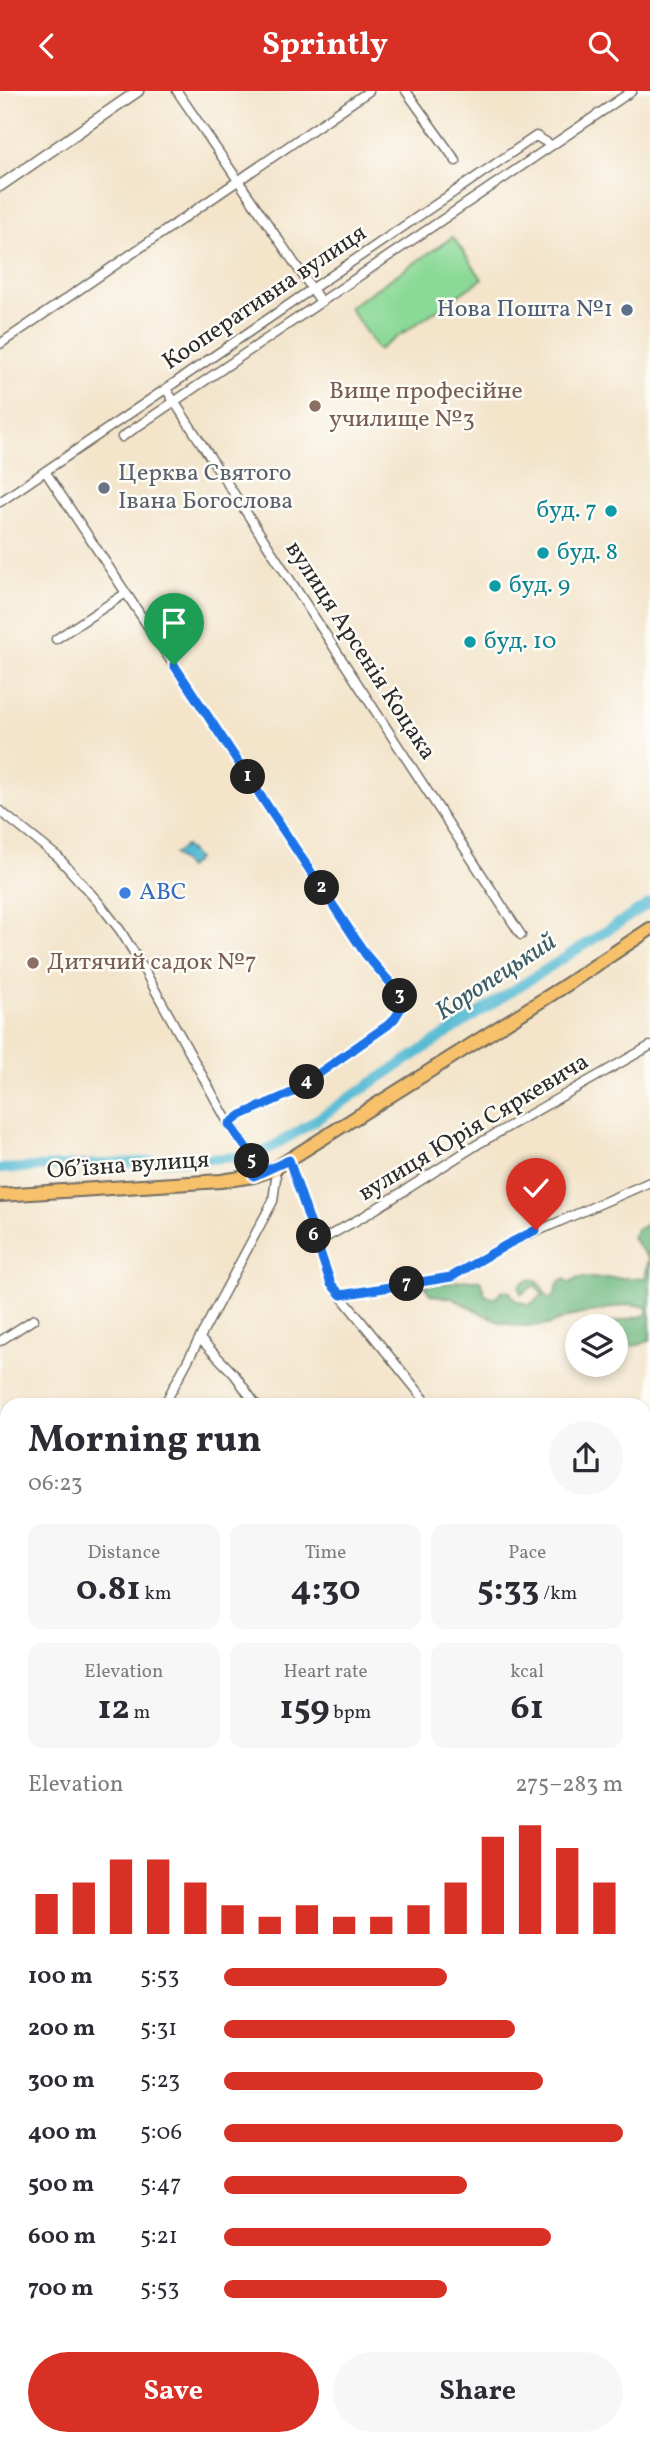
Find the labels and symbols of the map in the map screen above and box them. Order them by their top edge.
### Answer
street label: Кооперативна вулиця [156,217,374,379]
place label: Нова Пошта №1 [437,293,613,327]
marker: Нова Пошта №1 [619,302,635,318]
place label: Вище професійне училище №3 [329,375,523,437]
marker: Вище професійне училище №3 [307,398,323,414]
place label: Церква Святого Івана Богослова [118,457,293,519]
marker: Церква Святого Івана Богослова [96,480,112,496]
place label: буд. 7 [537,494,597,528]
marker: буд. 7 [603,503,619,519]
street label: вулиця Арсенія Коцака [276,535,444,767]
place label: буд. 8 [557,536,618,570]
marker: буд. 8 [535,545,551,561]
place label: буд. 9 [509,569,570,603]
marker: буд. 9 [487,578,503,594]
pin [144,593,204,665]
place label: буд. 10 [484,625,557,659]
marker: буд. 10 [462,634,478,650]
pin: 1 [230,759,266,795]
pin: 2 [304,871,340,905]
place label: АВС [139,876,187,910]
marker: АВС [117,885,133,901]
water label: Коропецький [428,924,564,1030]
place label: Дитячий садок №7 [47,946,257,980]
marker: Дитячий садок №7 [25,955,41,971]
pin: 3 [382,979,418,1013]
street label: вулиця Юрія Сяркевича [352,1046,596,1210]
pin: 4 [290,1065,324,1100]
street label: Обʼїзна вулиця [46,1143,210,1189]
pin: 5 [234,1143,270,1179]
pin [506,1158,566,1230]
pin: 6 [296,1219,332,1253]
pin: 7 [390,1267,424,1301]

